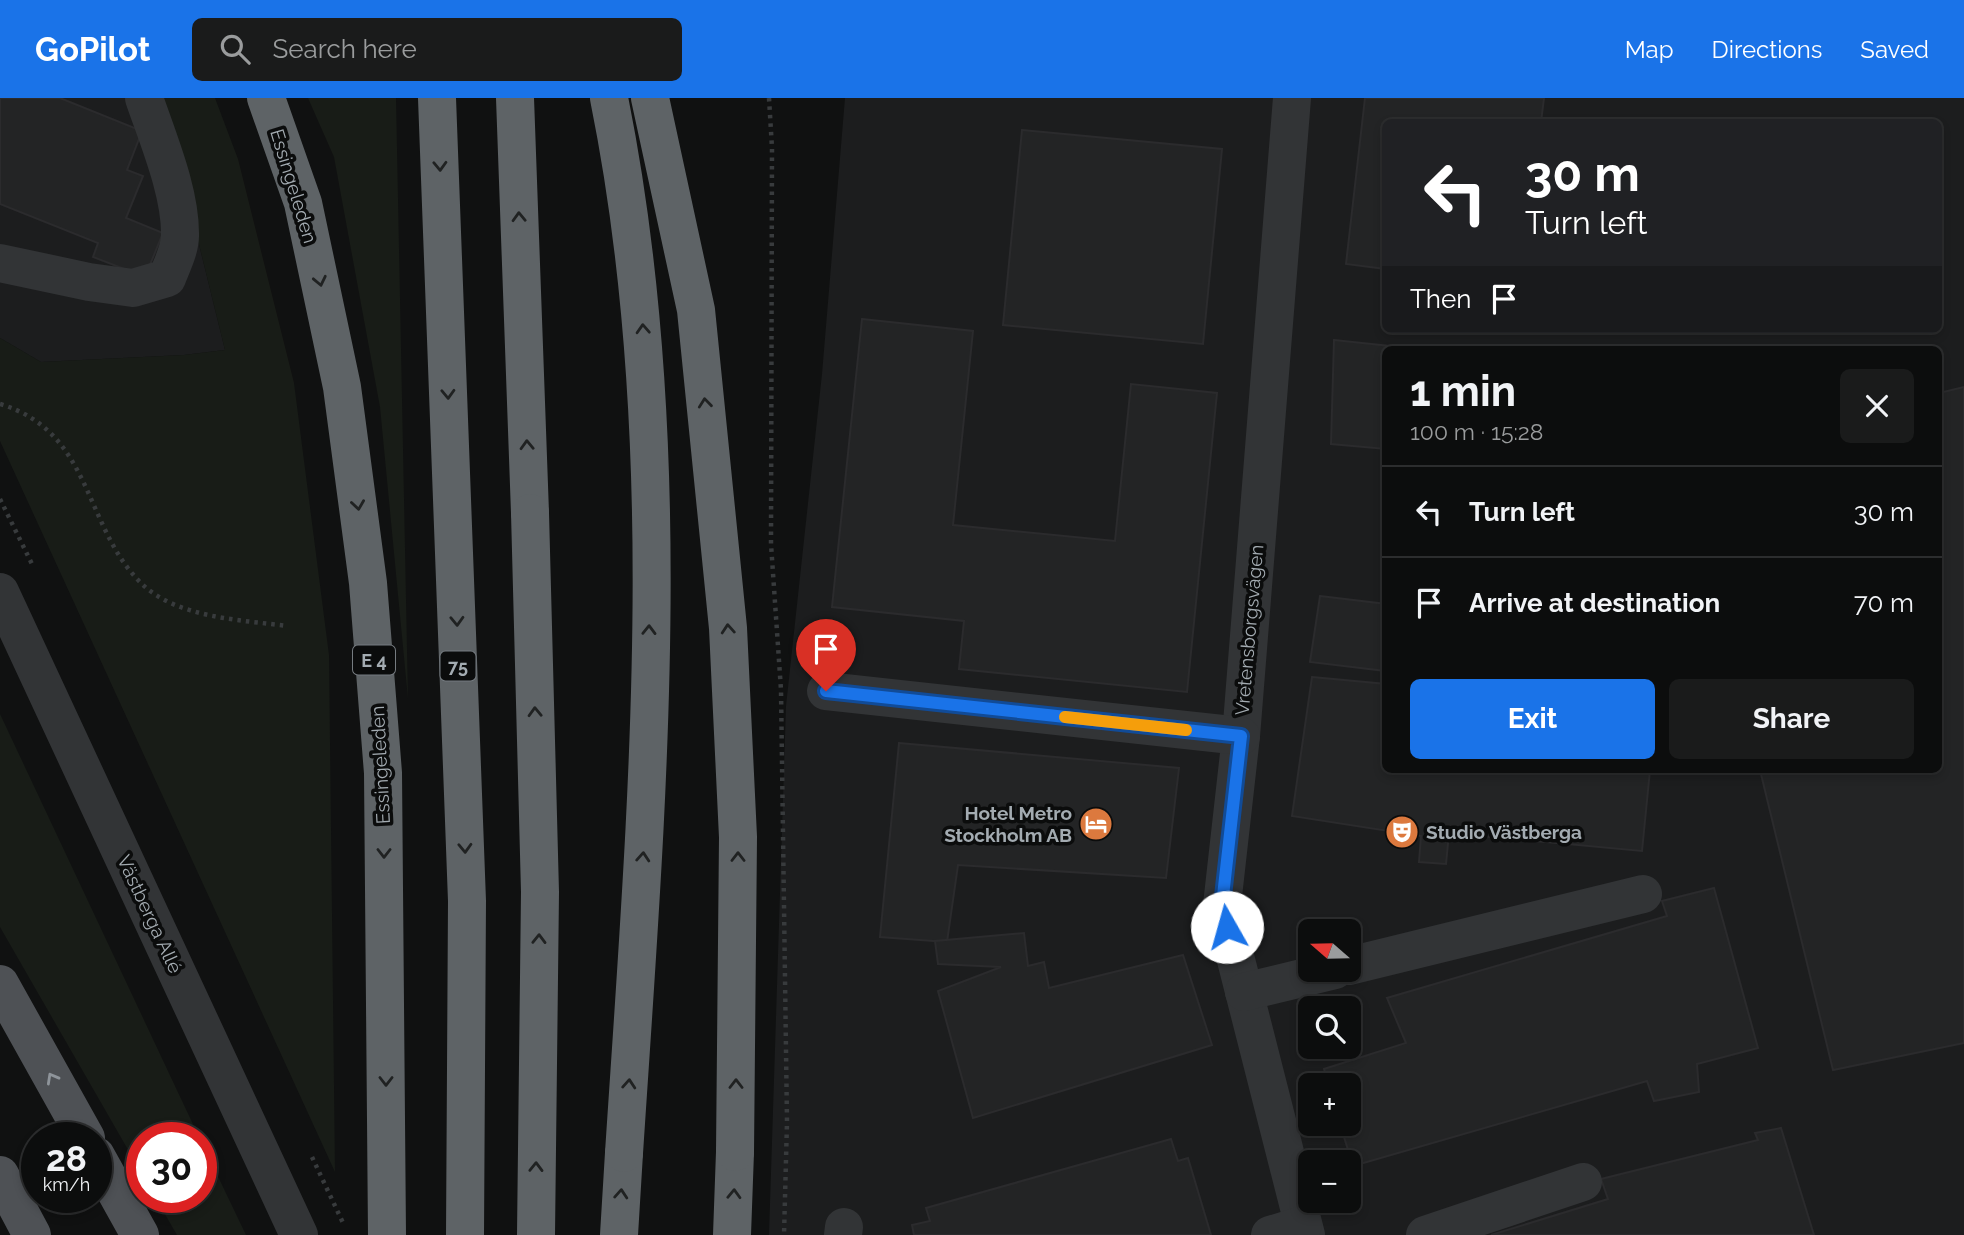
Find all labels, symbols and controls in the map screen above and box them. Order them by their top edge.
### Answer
search box [192,18,682,81]
text: GoPilot [35,30,150,69]
icon: search [216,30,254,68]
text: Search here [272,34,417,64]
text: Map [1625,35,1674,64]
text: Directions [1712,35,1822,64]
text: Saved [1860,35,1929,64]
street label: Essingeleden [266,126,322,246]
text: 30 m [1525,145,1640,202]
icon: left [1410,147,1501,238]
one-way arrow [432,161,447,172]
text: Turn left [1525,204,1647,241]
one-way arrow [512,212,527,223]
one-way arrow [311,275,326,287]
icon: arrive [1485,280,1523,318]
text: Then [1410,284,1471,314]
one-way arrow [636,323,651,334]
text: 1 min [1410,367,1516,416]
button: close [1840,369,1914,443]
one-way arrow [441,388,456,399]
one-way arrow [698,397,713,408]
text: 100 m · 15:28 [1410,418,1543,445]
one-way arrow [520,439,535,450]
icon: left [1410,493,1448,531]
text: Turn left [1469,497,1575,527]
text: 30 m [1854,497,1914,527]
one-way arrow [350,499,365,511]
street label: Vretensborgsvägen [1231,544,1267,716]
icon: arrive [1410,584,1448,622]
text: Arrive at destination [1469,588,1720,618]
text: 70 m [1854,588,1914,618]
one-way arrow [449,616,464,627]
pin [796,619,856,691]
one-way arrow [641,624,657,635]
one-way arrow [721,624,736,635]
icon: arrive [807,630,845,668]
road number: E 4 [353,646,395,674]
road number: 75 [440,652,476,680]
button: Exit [1410,679,1655,759]
button: Share [1669,679,1914,759]
street label: Essingeleden [366,705,394,825]
one-way arrow [527,706,543,717]
place label: Hotel Metro Stockholm AB [944,802,1072,846]
hotel icon: Hotel Metro Stockholm AB [1077,805,1115,843]
theatre icon: Studio Västberga [1383,813,1421,851]
place label: Studio Västberga [1426,821,1582,843]
one-way arrow [458,843,473,854]
one-way arrow [376,849,392,859]
street label: Västberga Allé [113,851,187,977]
one-way arrow [730,851,745,862]
one-way arrow [636,852,651,863]
position arrow [1190,890,1264,964]
north arrow [1298,919,1362,982]
map controls [1298,919,1361,1213]
one-way arrow [532,934,547,945]
button: search [1298,996,1361,1059]
one-way arrow [47,1073,60,1085]
button: + [1298,1073,1361,1136]
one-way arrow [378,1076,394,1087]
one-way arrow [728,1078,744,1089]
one-way arrow [621,1079,636,1090]
speed limit sign: 30 [126,1122,217,1213]
text: 28 [46,1138,87,1179]
button: − [1298,1150,1361,1213]
one-way arrow [529,1161,544,1172]
text: km/h [43,1174,90,1195]
one-way arrow [614,1188,629,1199]
one-way arrow [726,1188,742,1198]

